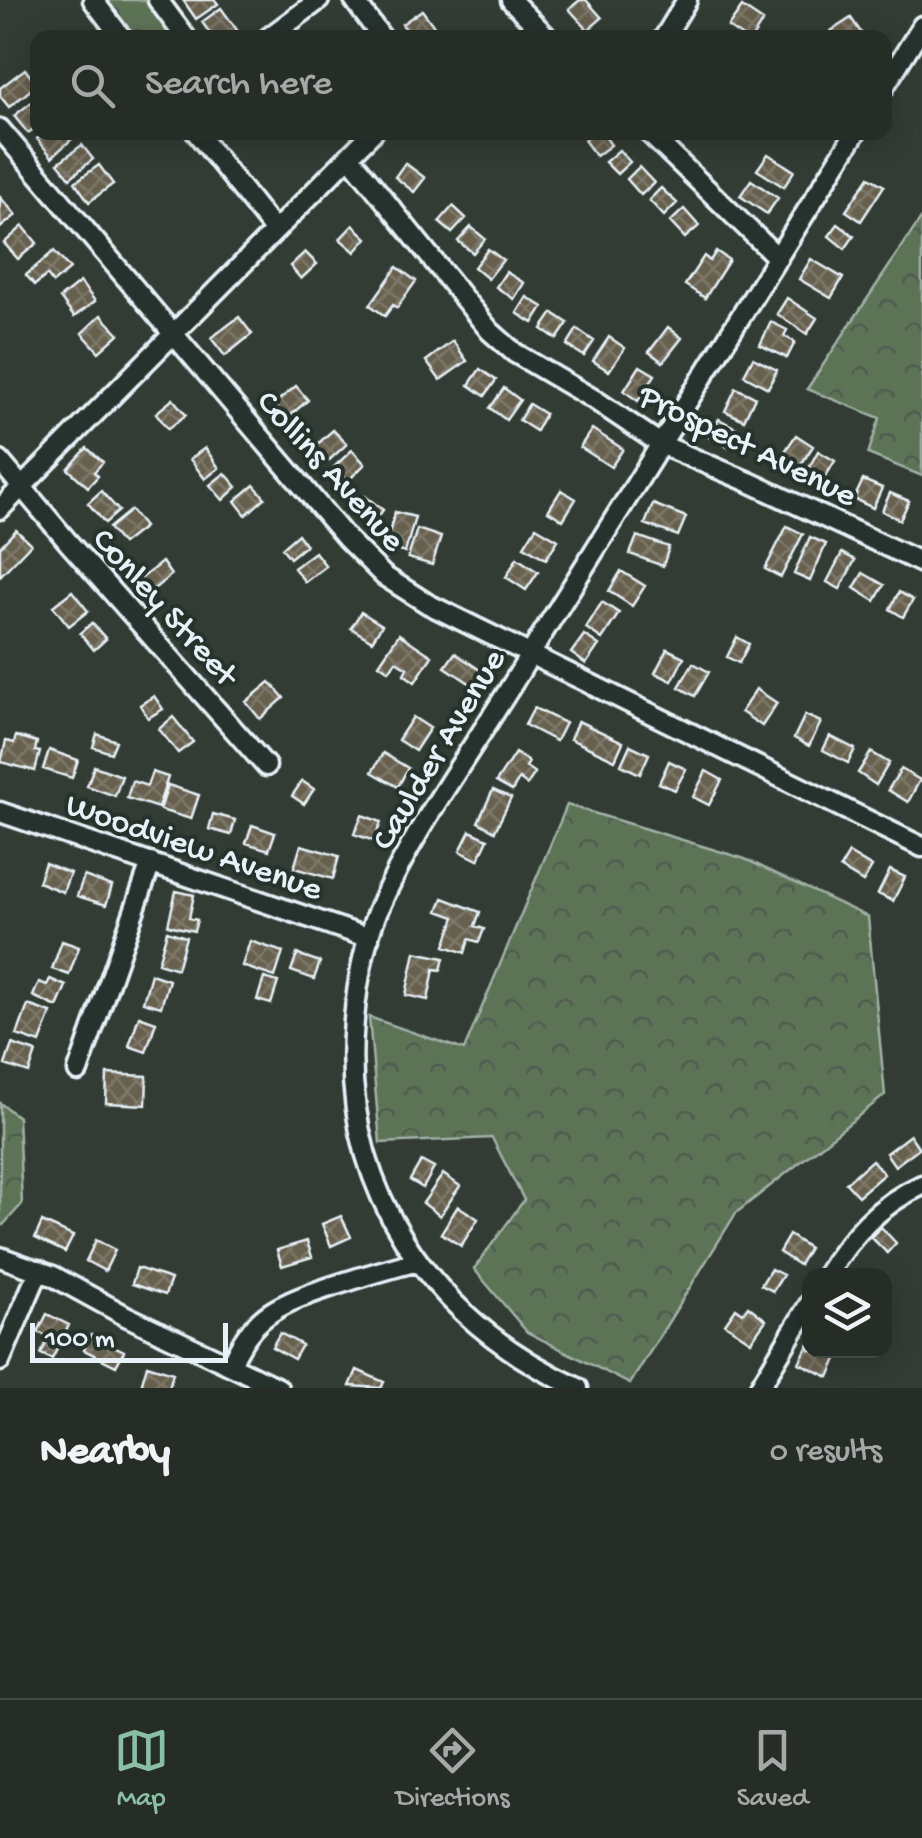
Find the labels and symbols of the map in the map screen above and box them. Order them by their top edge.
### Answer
street label: Prospect Avenue [630,377,863,519]
street label: Collins Avenue [246,383,413,563]
street label: Conley Street [81,521,246,698]
street label: Caulder Avenue [365,642,517,859]
street label: Woodview Avenue [60,786,328,913]
scale bar [30,1318,228,1362]

